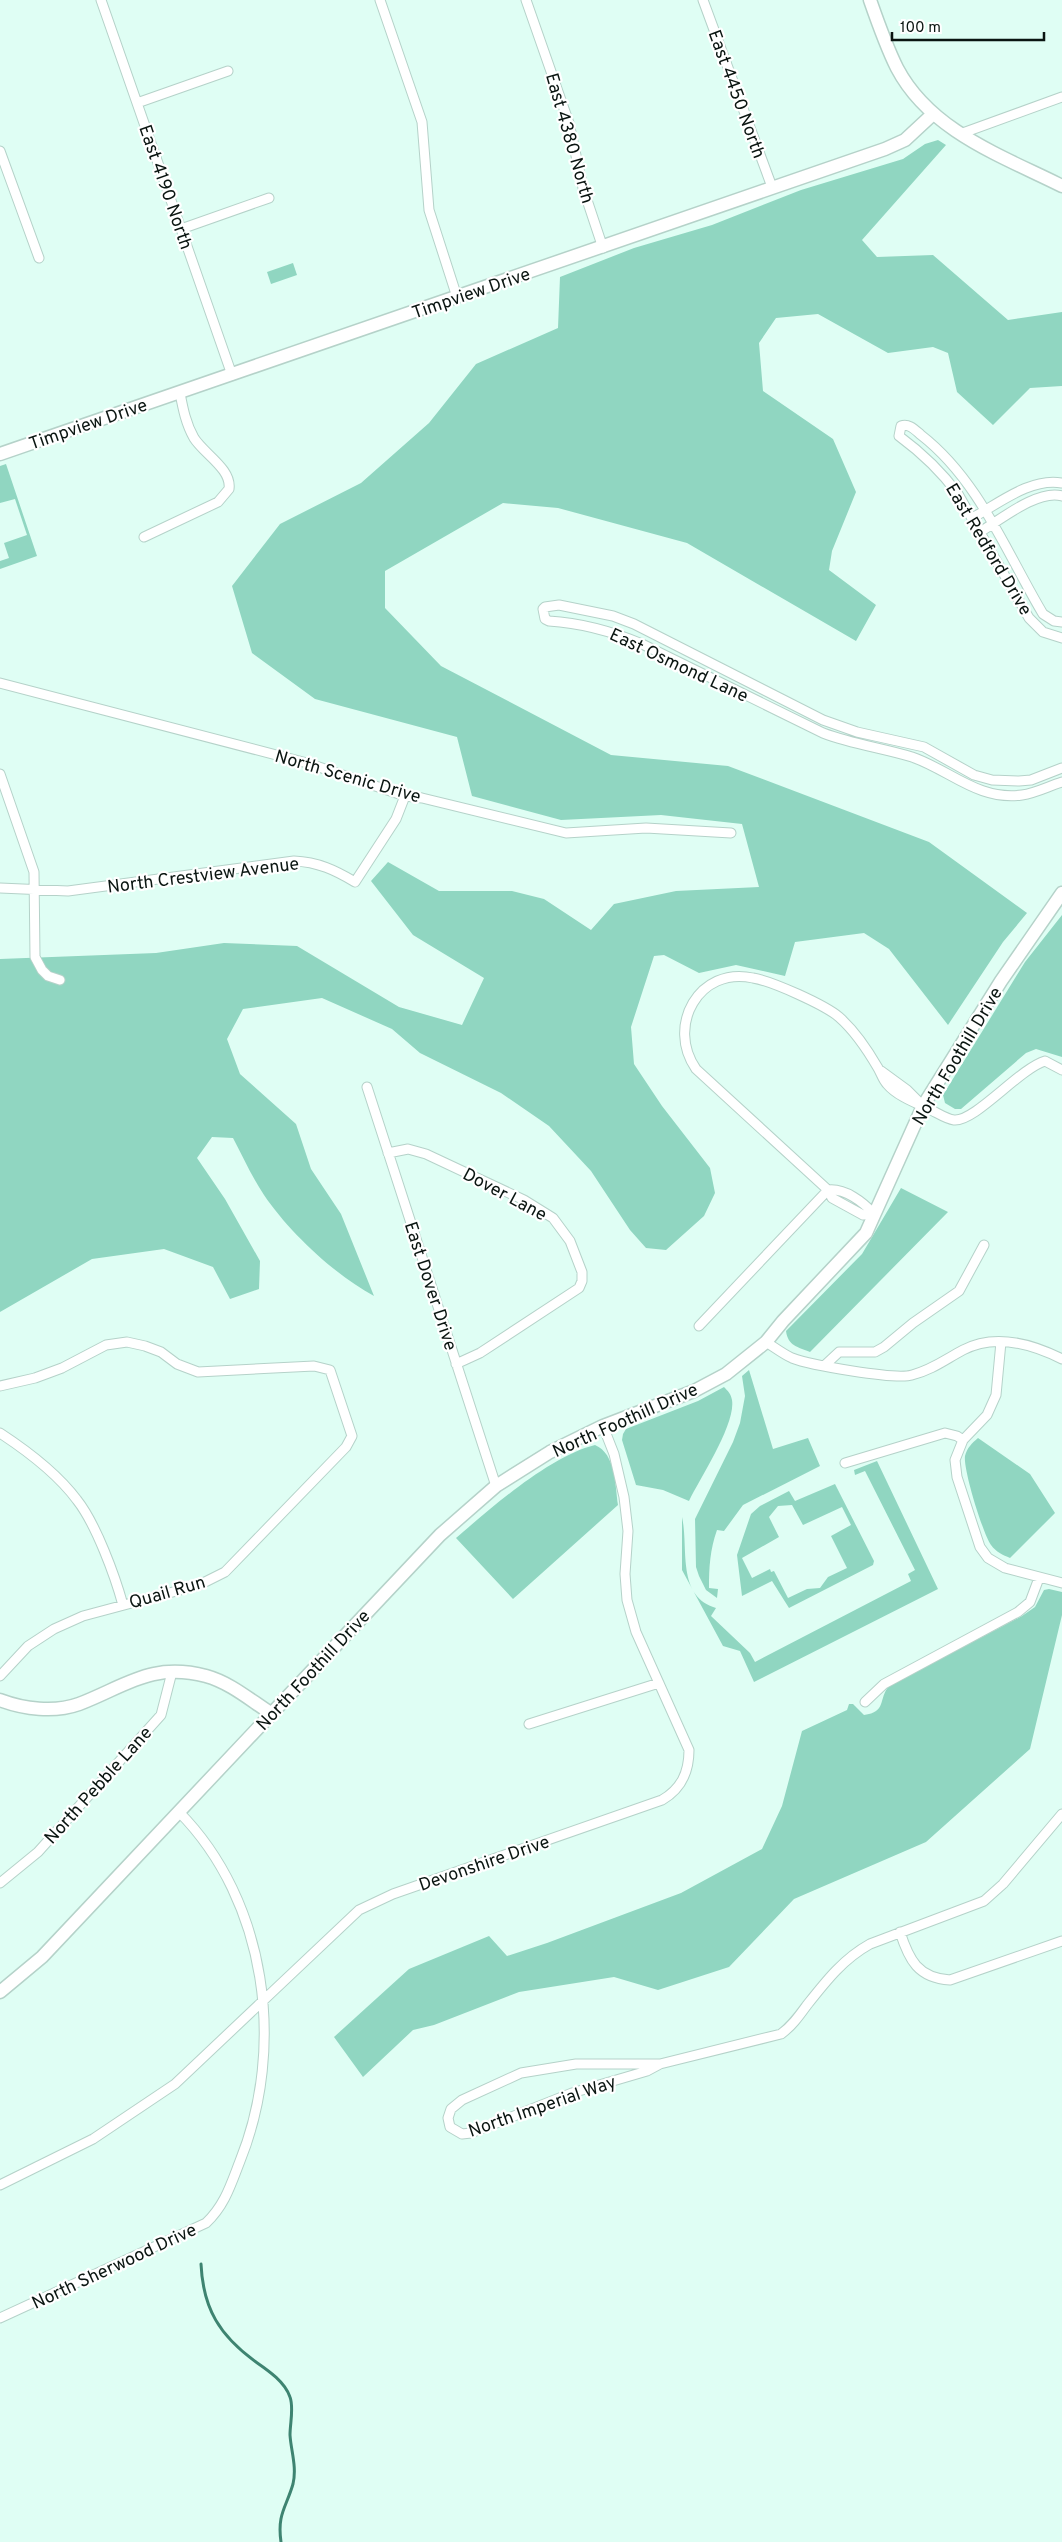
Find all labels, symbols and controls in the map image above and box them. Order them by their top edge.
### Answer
scale bar [892,10,1044,42]
text: 100 m [900,19,941,38]
street label: East 4450 North [702,27,770,162]
street label: East 4380 North [539,71,598,206]
street label: East 4190 North [132,122,197,253]
street label: Timpview Drive [409,263,534,325]
street label: Timpview Drive [26,394,151,456]
street label: East Redford Drive [939,480,1036,620]
street label: East Osmond Lane [605,624,751,709]
street label: North Scenic Drive [272,746,423,809]
street label: North Crestview Avenue [106,853,300,900]
street label: North Foothill Drive [908,983,1009,1130]
street label: Dover Lane [458,1164,550,1227]
street label: East Dover Drive [398,1219,461,1354]
street label: North Foothill Drive [549,1379,702,1464]
street label: Quail Run [127,1572,208,1615]
street label: North Foothill Drive [252,1606,376,1736]
street label: North Pebble Lane [40,1722,158,1850]
street label: Devonshire Drive [416,1831,553,1898]
street label: North Imperial Way [466,2071,619,2144]
street label: North Sherwood Drive [29,2219,201,2316]

